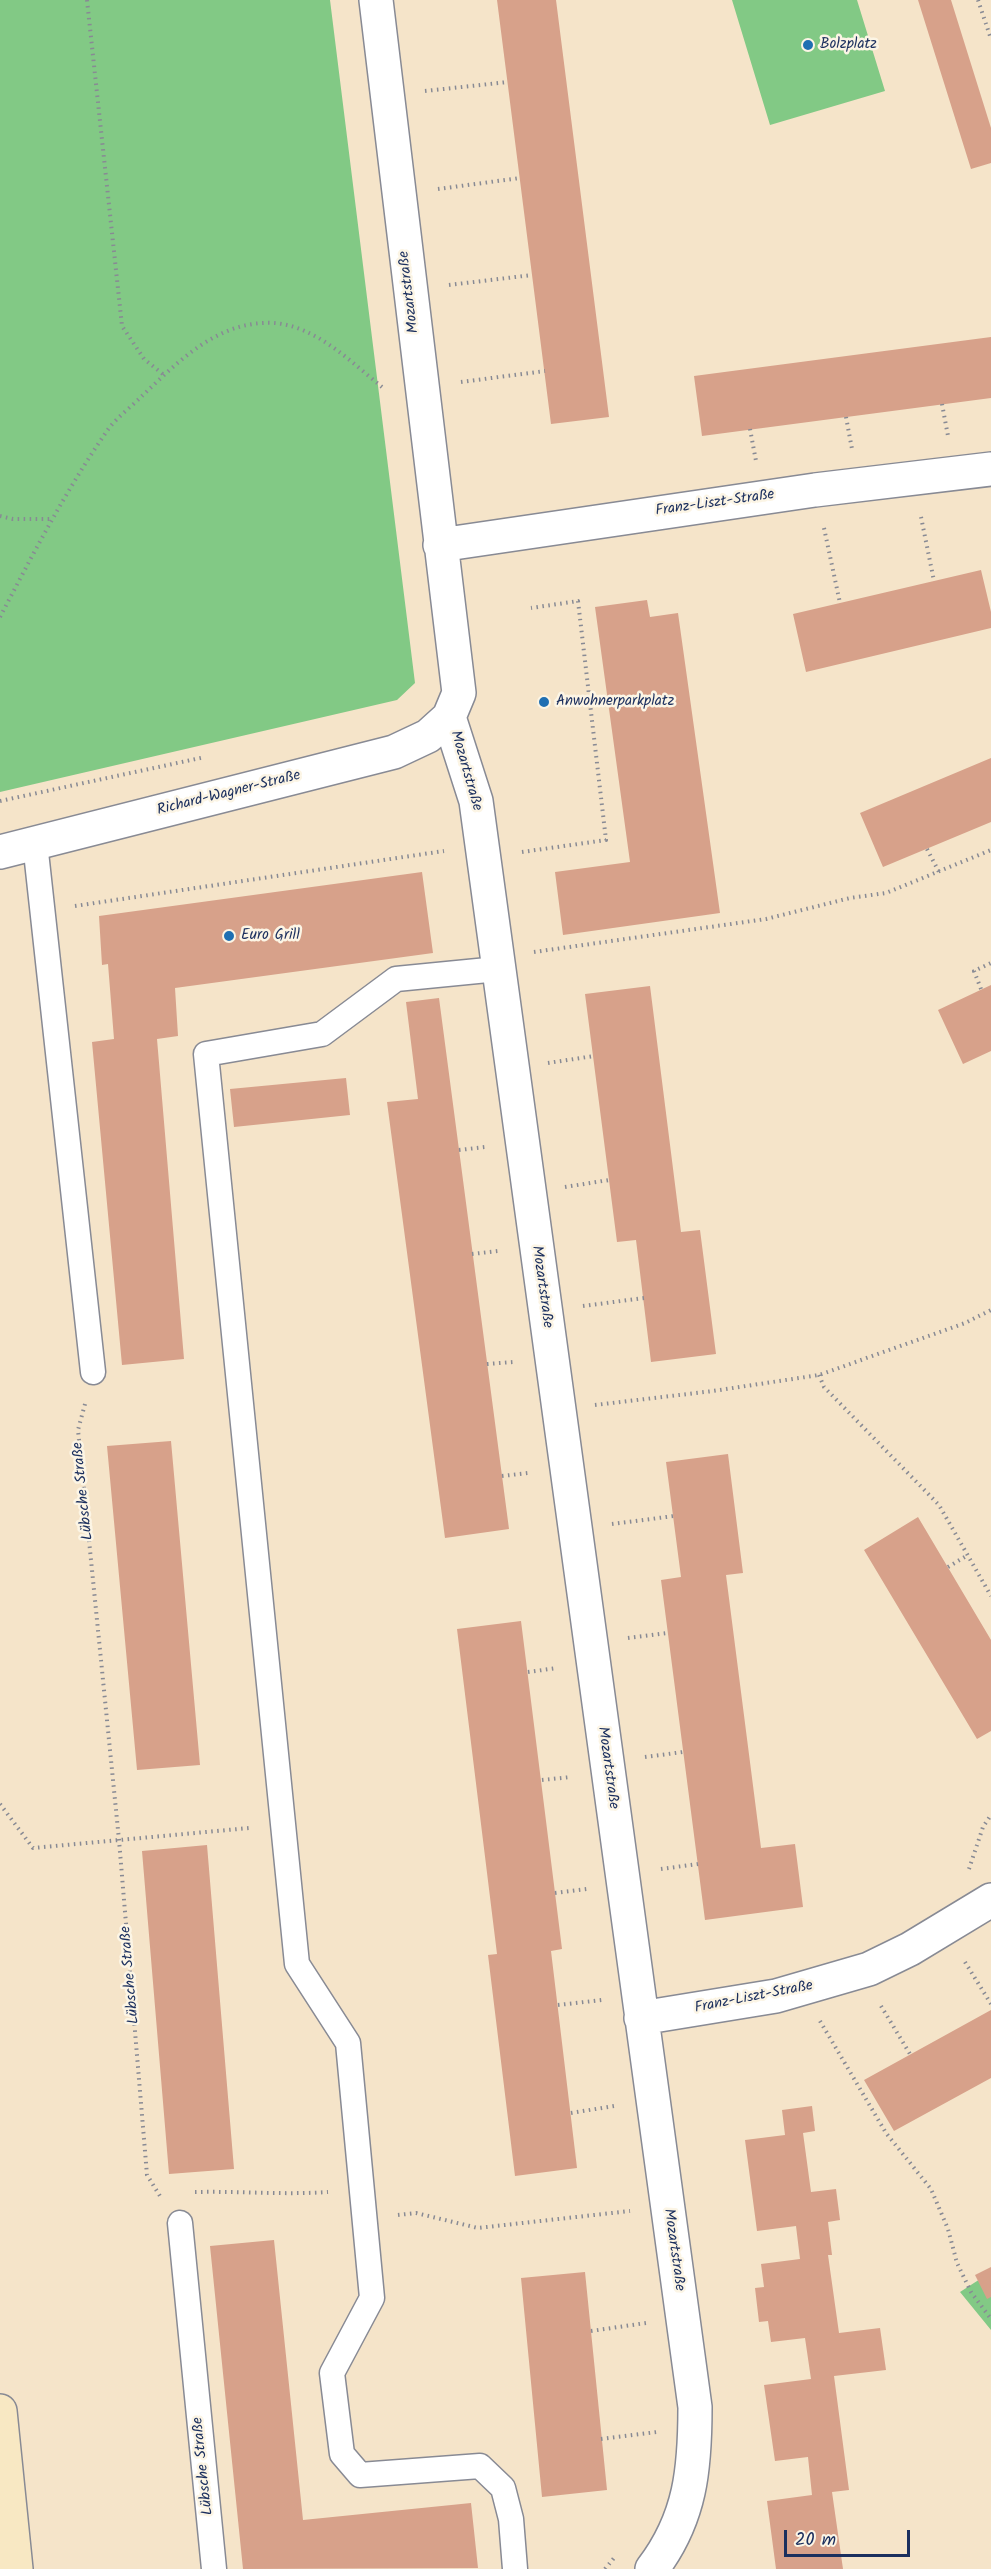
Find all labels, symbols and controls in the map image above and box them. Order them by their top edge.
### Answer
place label: Bolzplatz [820,36,877,54]
marker: Bolzplatz [801,38,815,52]
street label: Mozartstraße [396,250,424,334]
street label: Franz-Liszt-Straße [654,487,776,521]
place label: Anwohnerparkplatz [556,693,674,711]
marker: Anwohnerparkplatz [537,695,551,709]
street label: Mozartstraße [445,729,485,813]
street label: Richard-Wagner-Straße [155,767,303,821]
place label: Euro Grill [241,927,300,945]
marker: Euro Grill [222,929,236,943]
street label: Mozartstraße [526,1245,556,1329]
street label: Lübsche Straße [70,1441,98,1541]
street label: Mozartstraße [592,1726,622,1810]
street label: Lübsche Straße [118,1925,144,2025]
street label: Franz-Liszt-Straße [693,1978,815,2018]
street label: Mozartstraße [658,2208,688,2292]
street label: Lübsche Straße [190,2416,218,2516]
scale bar [787,2518,913,2556]
text: 20 m [795,2526,836,2555]

